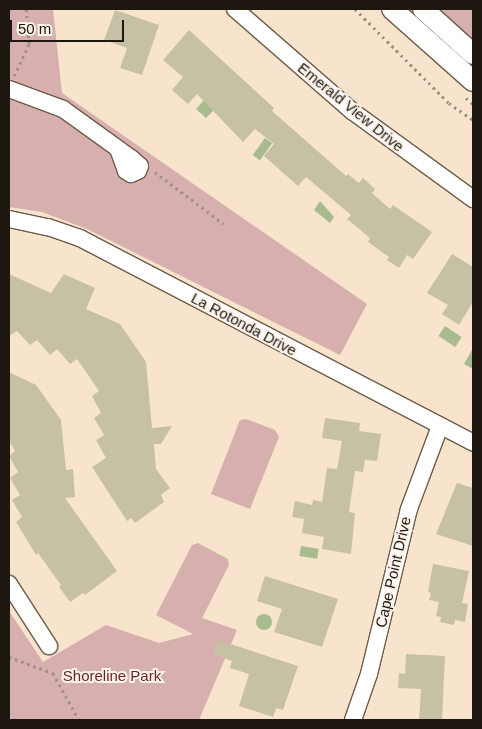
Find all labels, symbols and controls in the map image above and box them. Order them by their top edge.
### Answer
scale bar [12,10,126,42]
text: 50 m [18,20,51,37]
street label: Emerald View Drive [294,59,408,155]
street label: La Rotonda Drive [188,289,300,359]
street label: Cape Point Drive [371,515,415,629]
park label: Shoreline Park [63,667,161,685]

